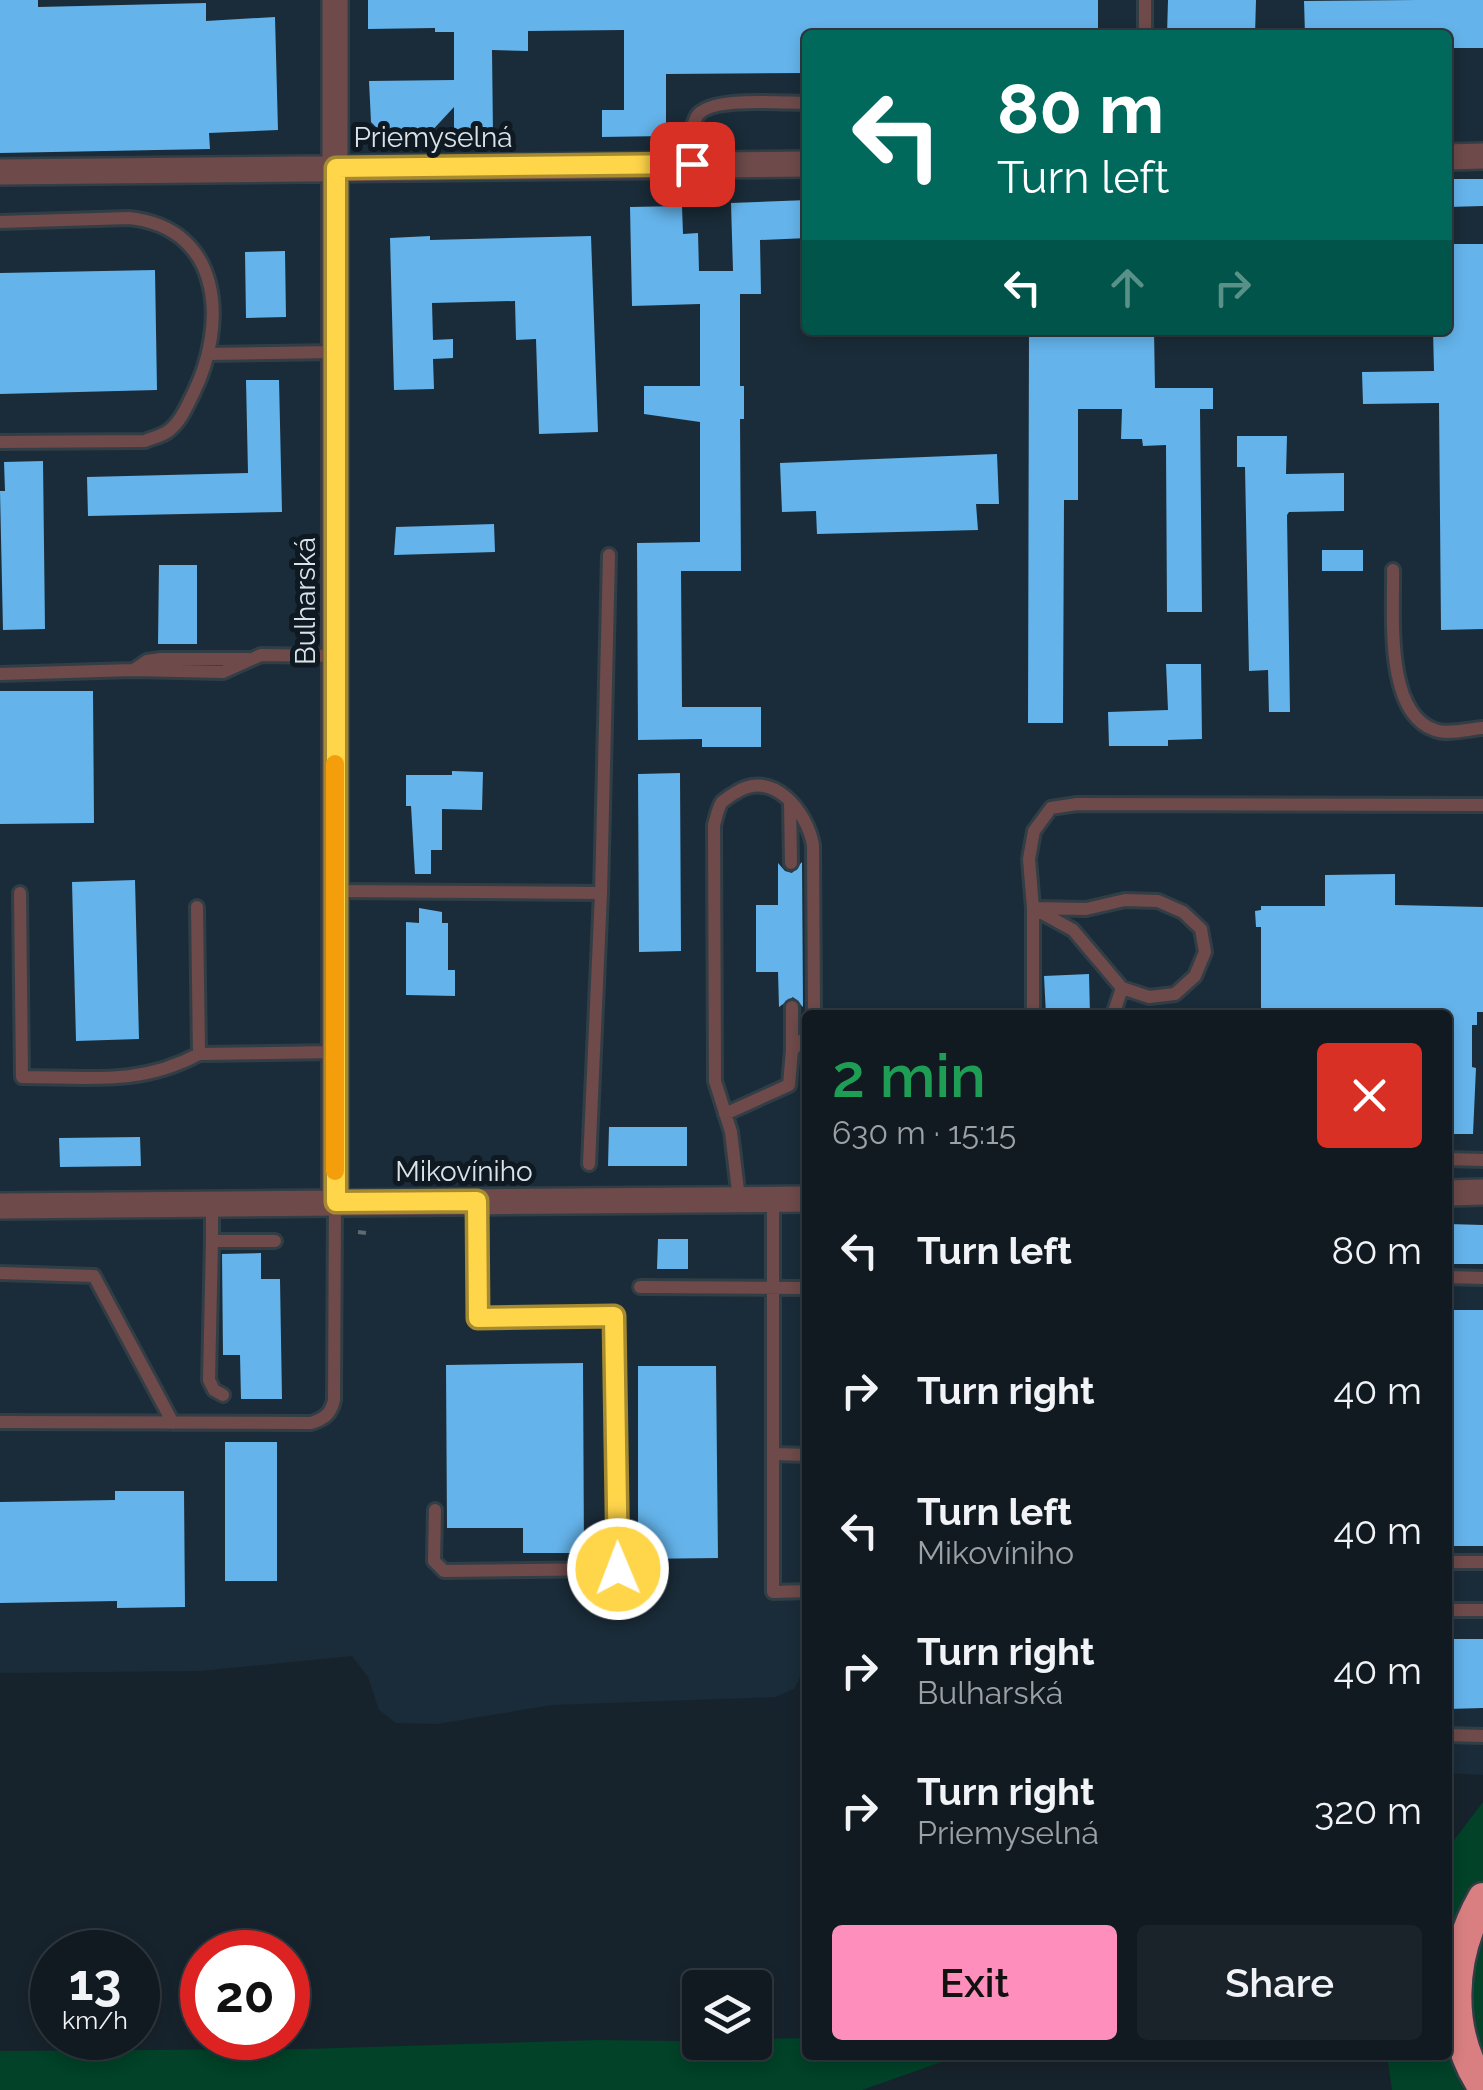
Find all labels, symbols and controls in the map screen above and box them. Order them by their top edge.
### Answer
text: 80 m [997,67,1164,149]
icon: left [832,70,962,200]
street label: Priemyselná [353,121,513,154]
pin [650,122,735,207]
icon: arrive [665,137,720,192]
text: Turn left [997,151,1169,204]
icon: left [995,260,1050,315]
icon: ahead [1100,260,1155,315]
icon: right [1205,260,1260,315]
street label: Bulharská [289,537,322,665]
text: 2 min [832,1041,986,1111]
button: close [1317,1043,1422,1148]
text: 630 m · 15:15 [832,1114,1016,1151]
street label: Mikovíniho [395,1155,533,1188]
icon: left [832,1223,887,1278]
text: Turn left [917,1228,1072,1273]
text: 80 m [1332,1228,1422,1273]
icon: right [832,1363,887,1418]
text: Turn right [917,1368,1094,1413]
text: 40 m [1333,1368,1422,1413]
text: Turn left [917,1489,1072,1534]
icon: left [832,1503,887,1558]
text: 40 m [1333,1508,1422,1553]
position arrow [566,1517,670,1621]
text: Mikovíniho [917,1534,1074,1571]
text: Turn right [917,1629,1094,1674]
icon: right [832,1643,887,1698]
text: 40 m [1333,1648,1422,1693]
text: Bulharská [917,1674,1063,1711]
text: Turn right [917,1769,1094,1814]
icon: right [832,1783,887,1838]
text: 320 m [1314,1788,1422,1833]
text: Priemyselná [917,1814,1099,1851]
button: Exit [832,1925,1117,2040]
button: Share [1137,1925,1422,2040]
speed limit sign: 20 [180,1930,310,2060]
text: 13 [69,1953,121,2012]
map controls [682,1970,772,2060]
button: layers [682,1970,772,2060]
text: km/h [62,2005,128,2035]

